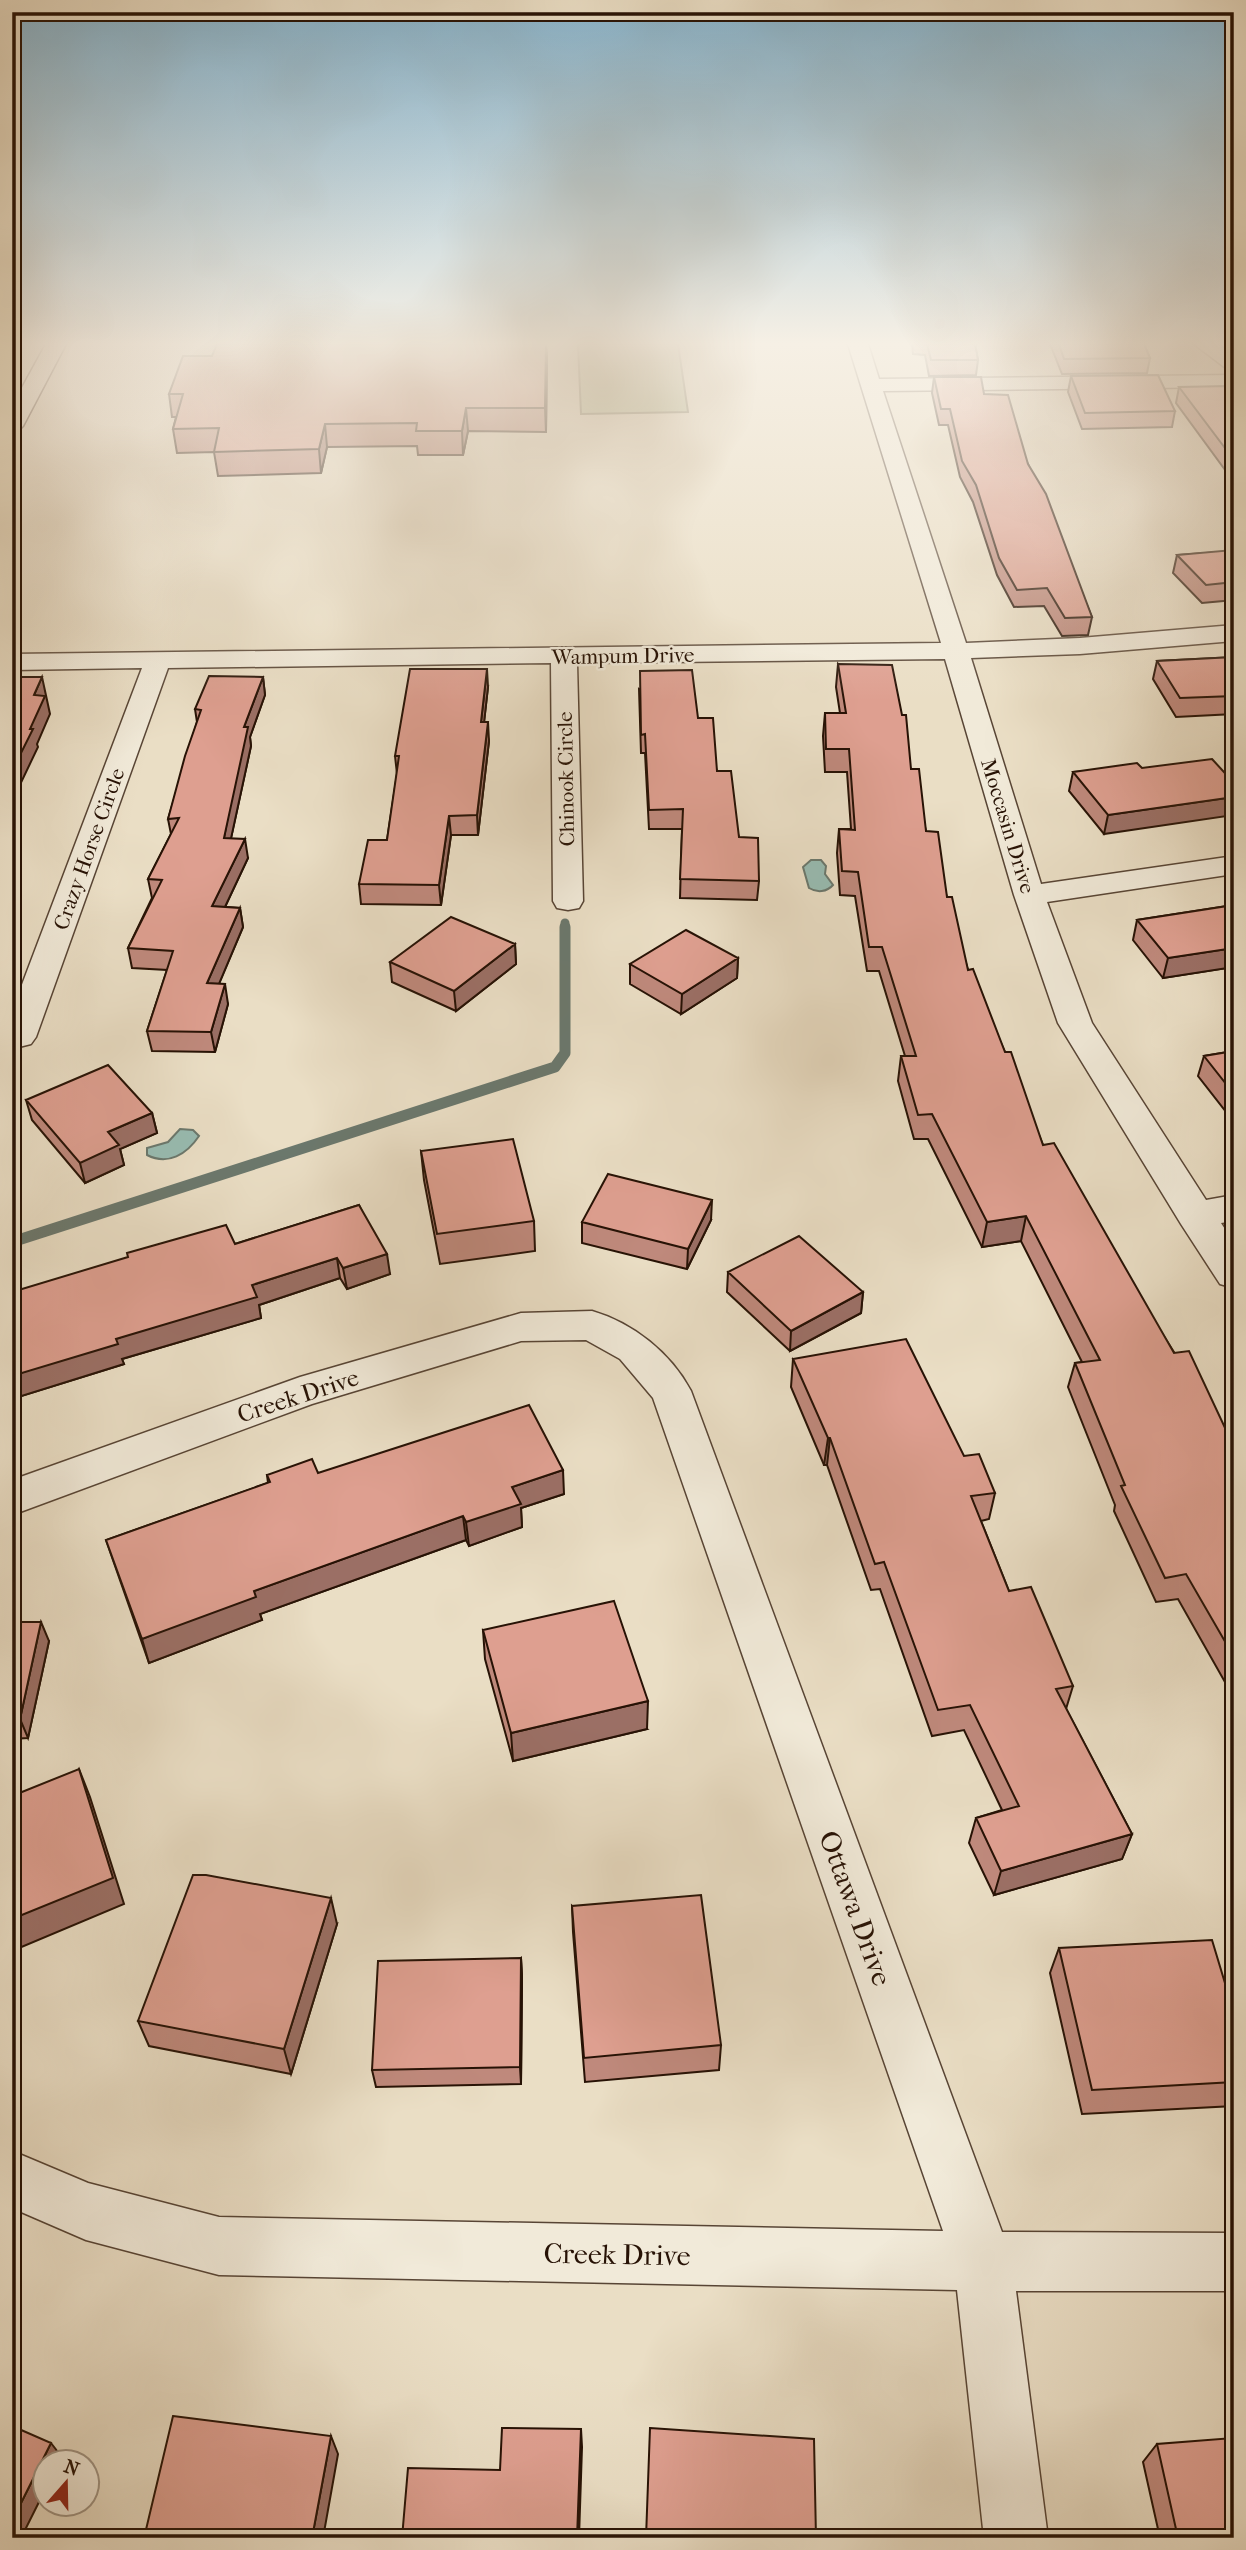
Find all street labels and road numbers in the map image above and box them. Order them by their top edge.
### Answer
street label: Wampum Drive [550,643,695,669]
street label: Chinook Circle [553,711,579,847]
street label: Moccasin Drive [976,756,1040,896]
street label: Crazy Horse Circle [49,765,129,933]
street label: Creek Drive [234,1363,362,1429]
street label: Ottawa Drive [812,1826,899,1990]
street label: Creek Drive [543,2237,691,2272]

